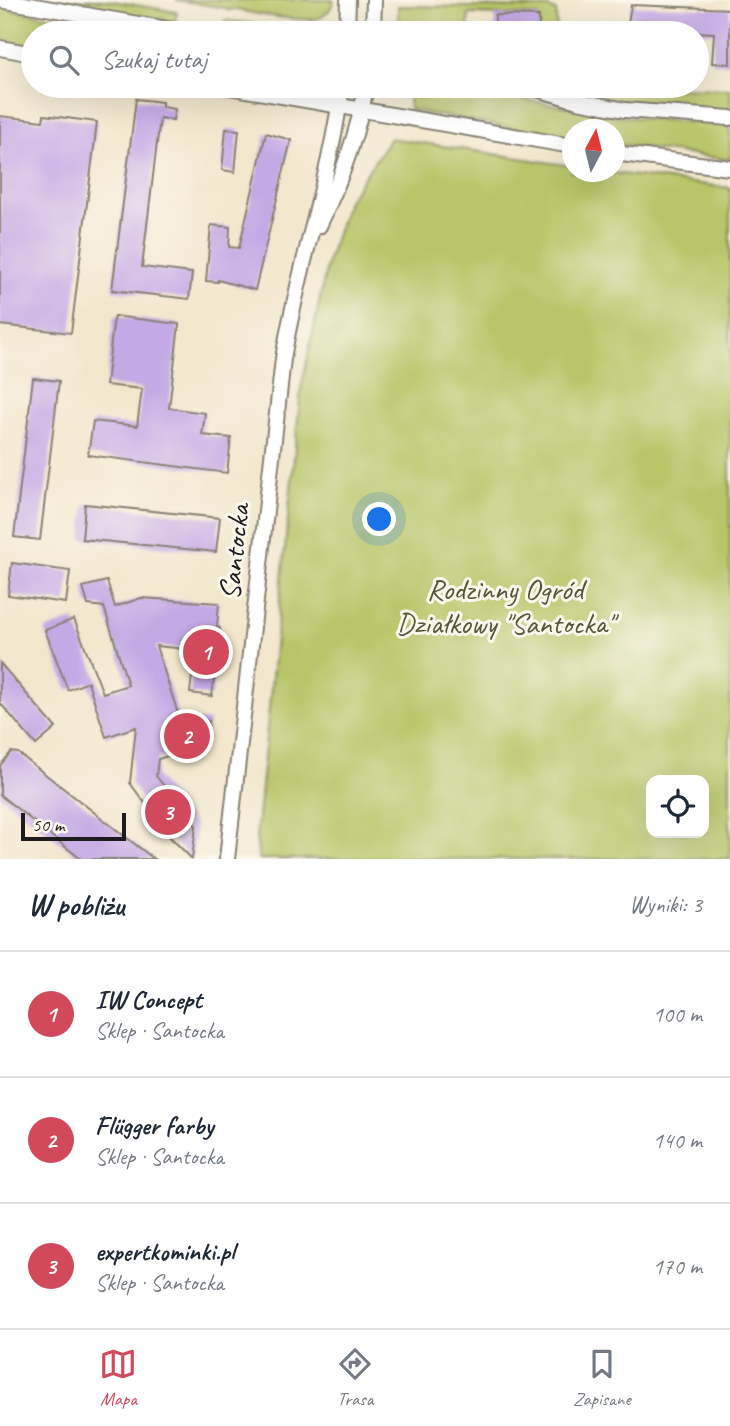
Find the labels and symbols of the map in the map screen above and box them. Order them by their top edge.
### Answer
north arrow [562,119,625,182]
street label: Santocka [210,500,258,602]
your location [362,502,396,536]
park label: Rodzinny Ogród Działkowy "Santocka" [396,570,620,642]
pin: 1 [183,626,229,678]
pin: 2 [164,710,210,762]
pin: 3 [145,786,191,838]
scale bar [21,810,126,842]

